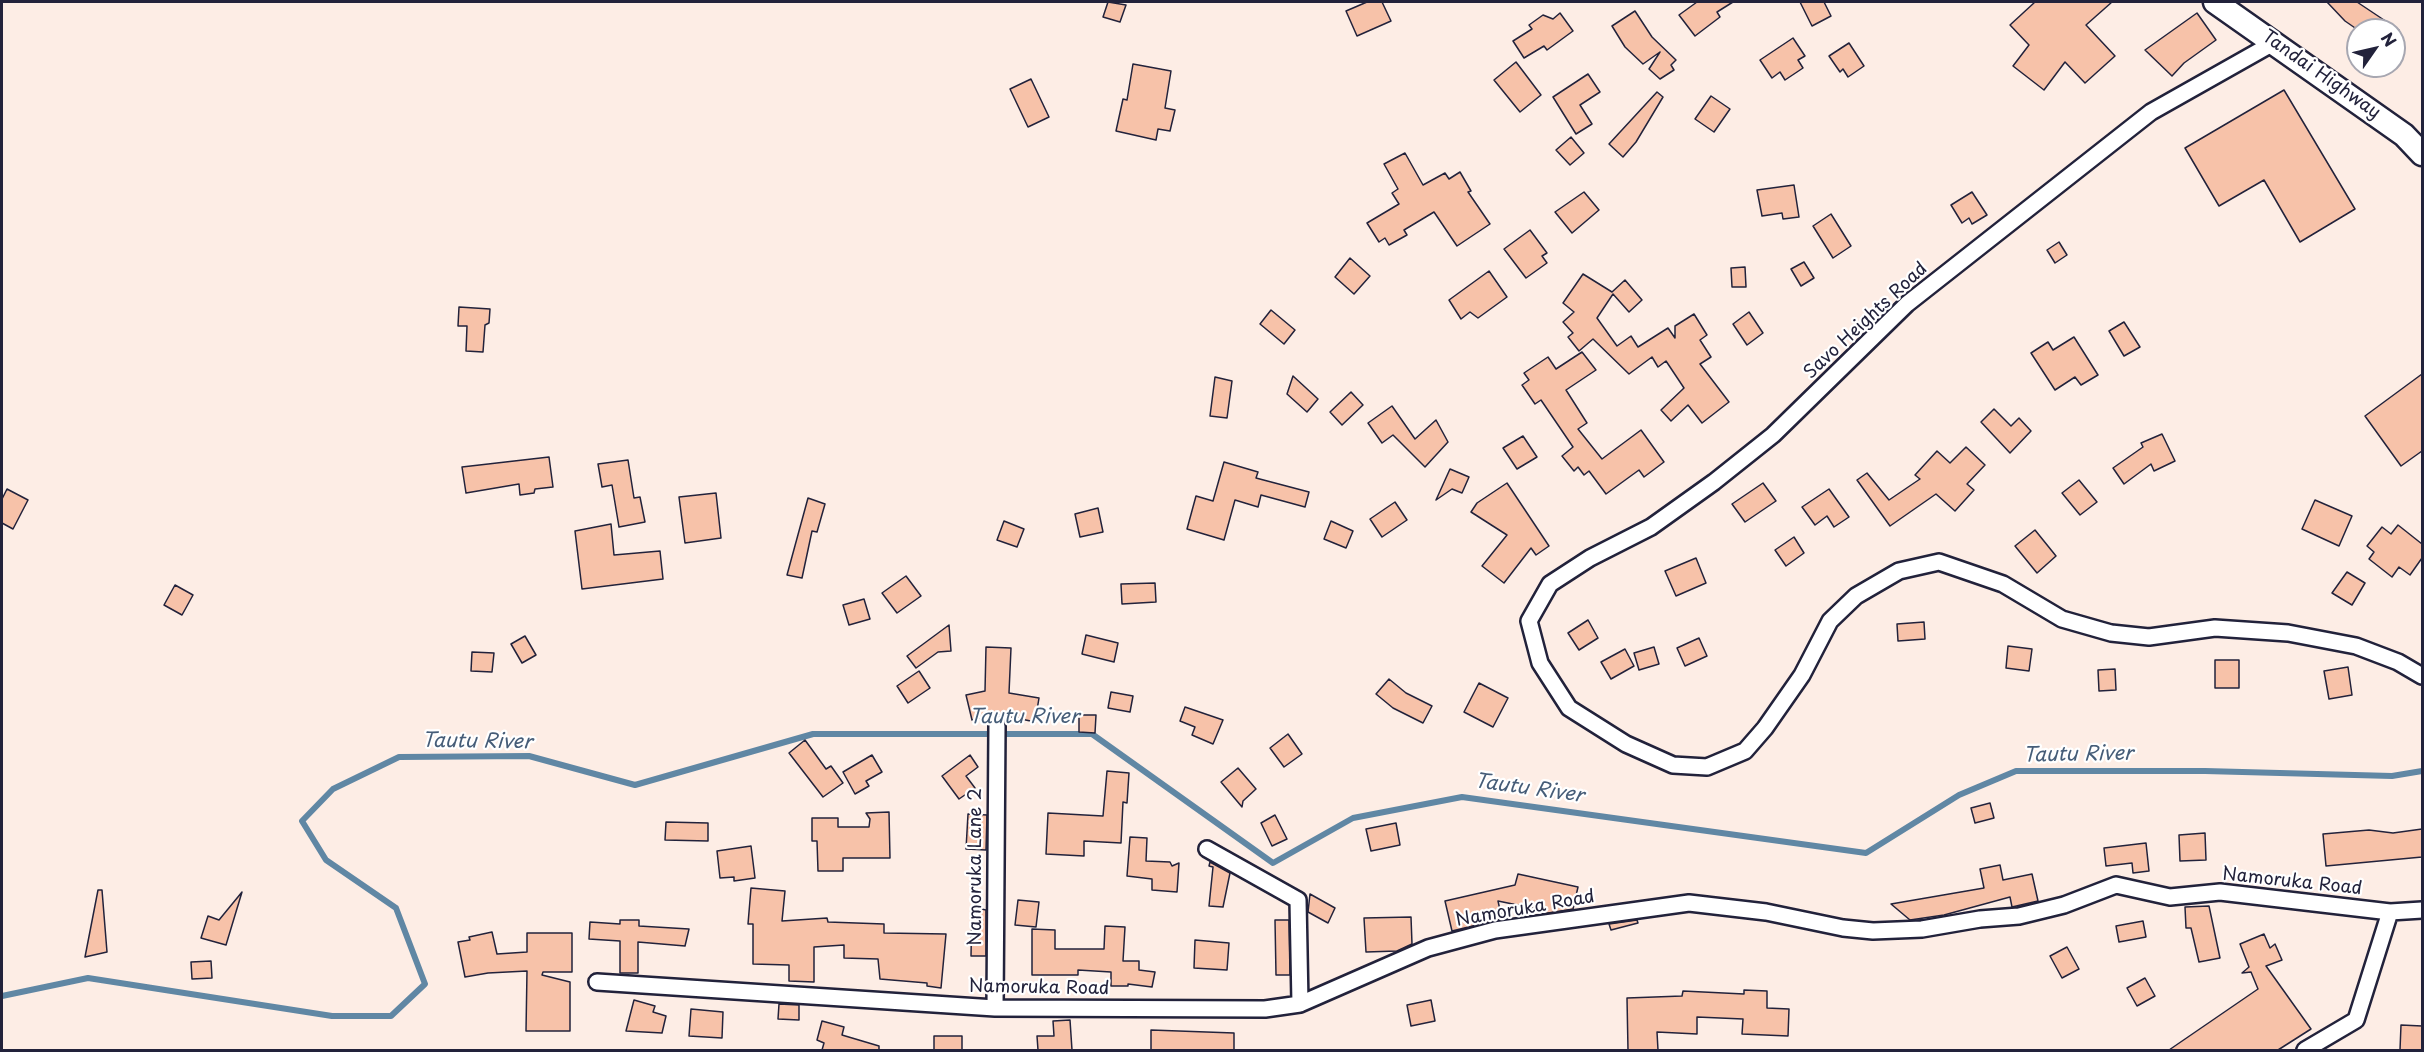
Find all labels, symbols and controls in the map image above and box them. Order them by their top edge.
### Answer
north arrow [2346,18,2406,78]
street label: Tandai Highway [2258,26,2384,124]
text: N [2376,27,2403,51]
street label: Savo Heights Road [1800,258,1932,384]
water label: Tautu River [969,705,1079,729]
water label: Tautu River [422,729,532,755]
water label: Tautu River [2023,742,2133,768]
water label: Tautu River [1473,769,1585,809]
street label: Namoruka Lane 2 [965,788,987,946]
street label: Namoruka Road [2221,864,2363,900]
street label: Namoruka Road [1454,886,1596,932]
street label: Namoruka Road [968,976,1110,1000]

